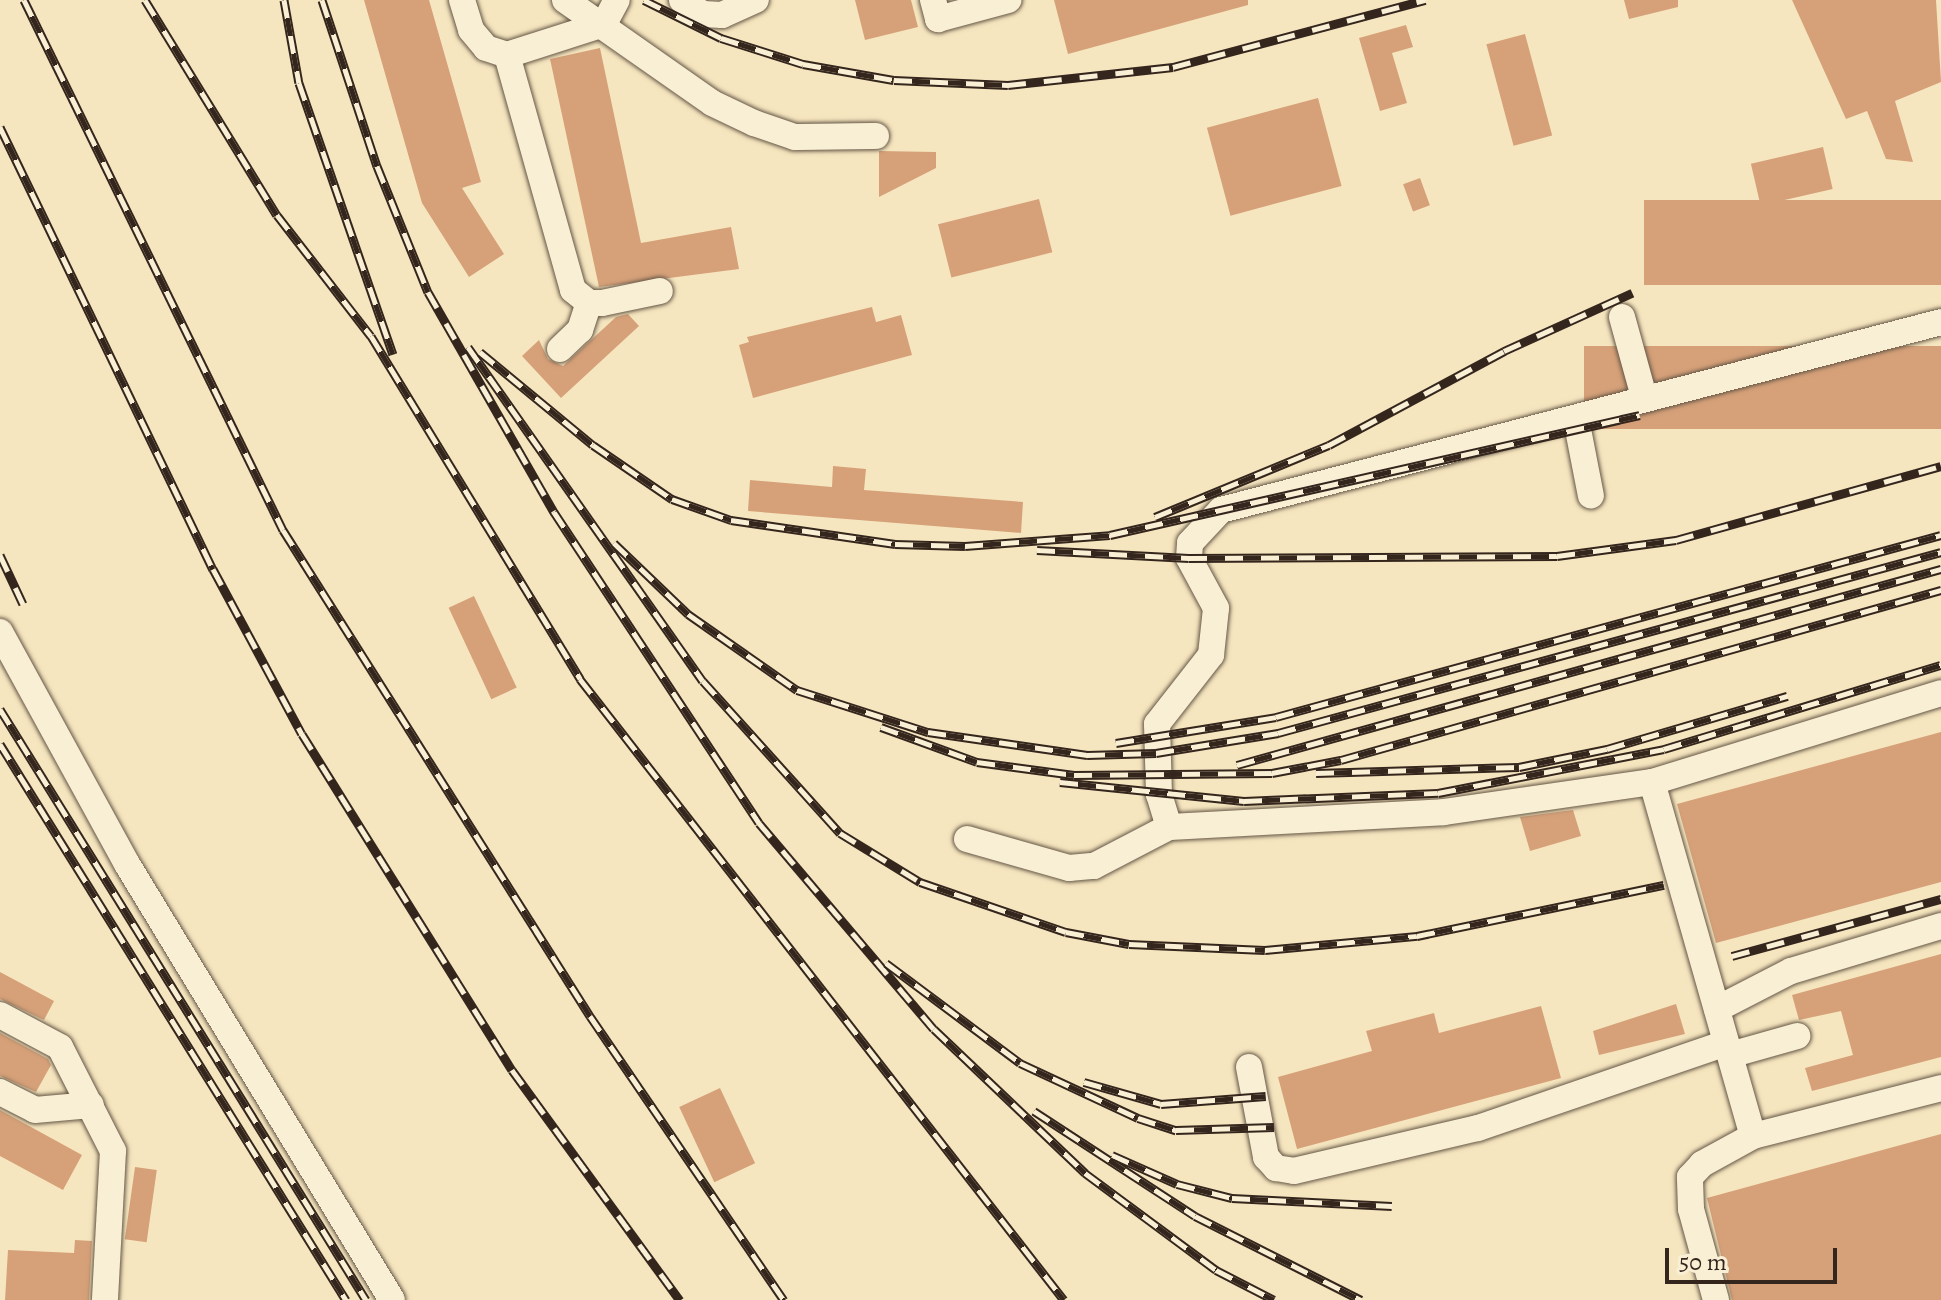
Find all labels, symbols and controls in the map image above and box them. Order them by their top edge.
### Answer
scale bar [1669,1232,1841,1282]
text: 50 m [1679,1246,1727,1278]

